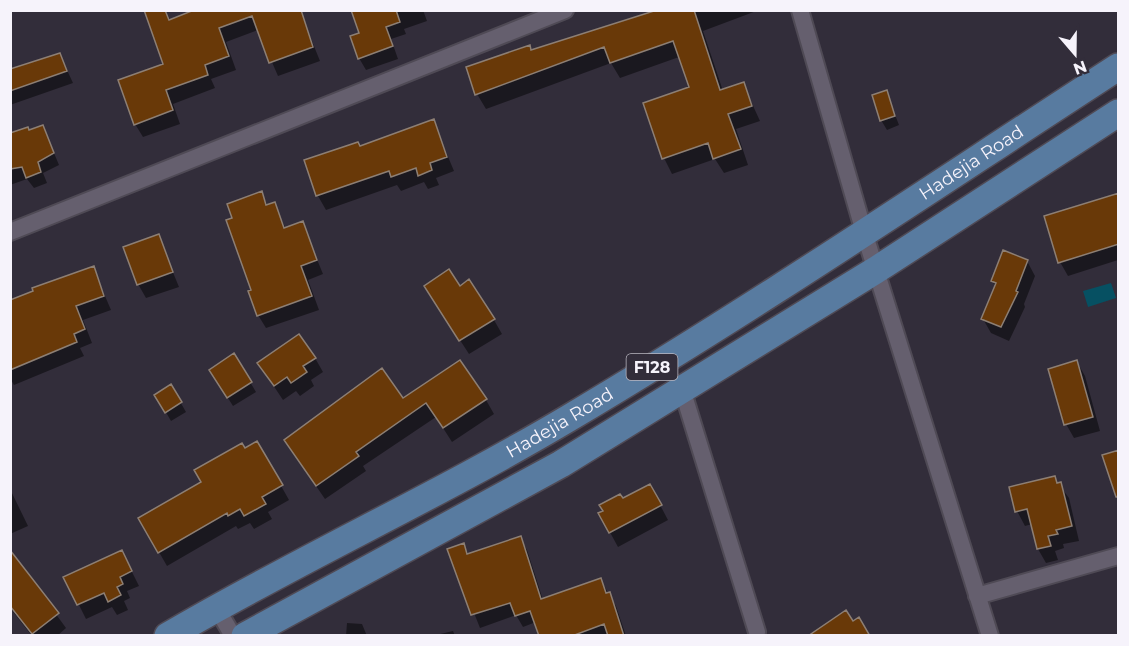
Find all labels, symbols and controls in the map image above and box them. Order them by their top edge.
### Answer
north arrow [1045,24,1105,84]
text: N [1071,56,1089,79]
street label: Hadejia Road [915,121,1028,205]
road number: F128 [626,354,678,380]
street label: Hadejia Road [502,383,617,463]

